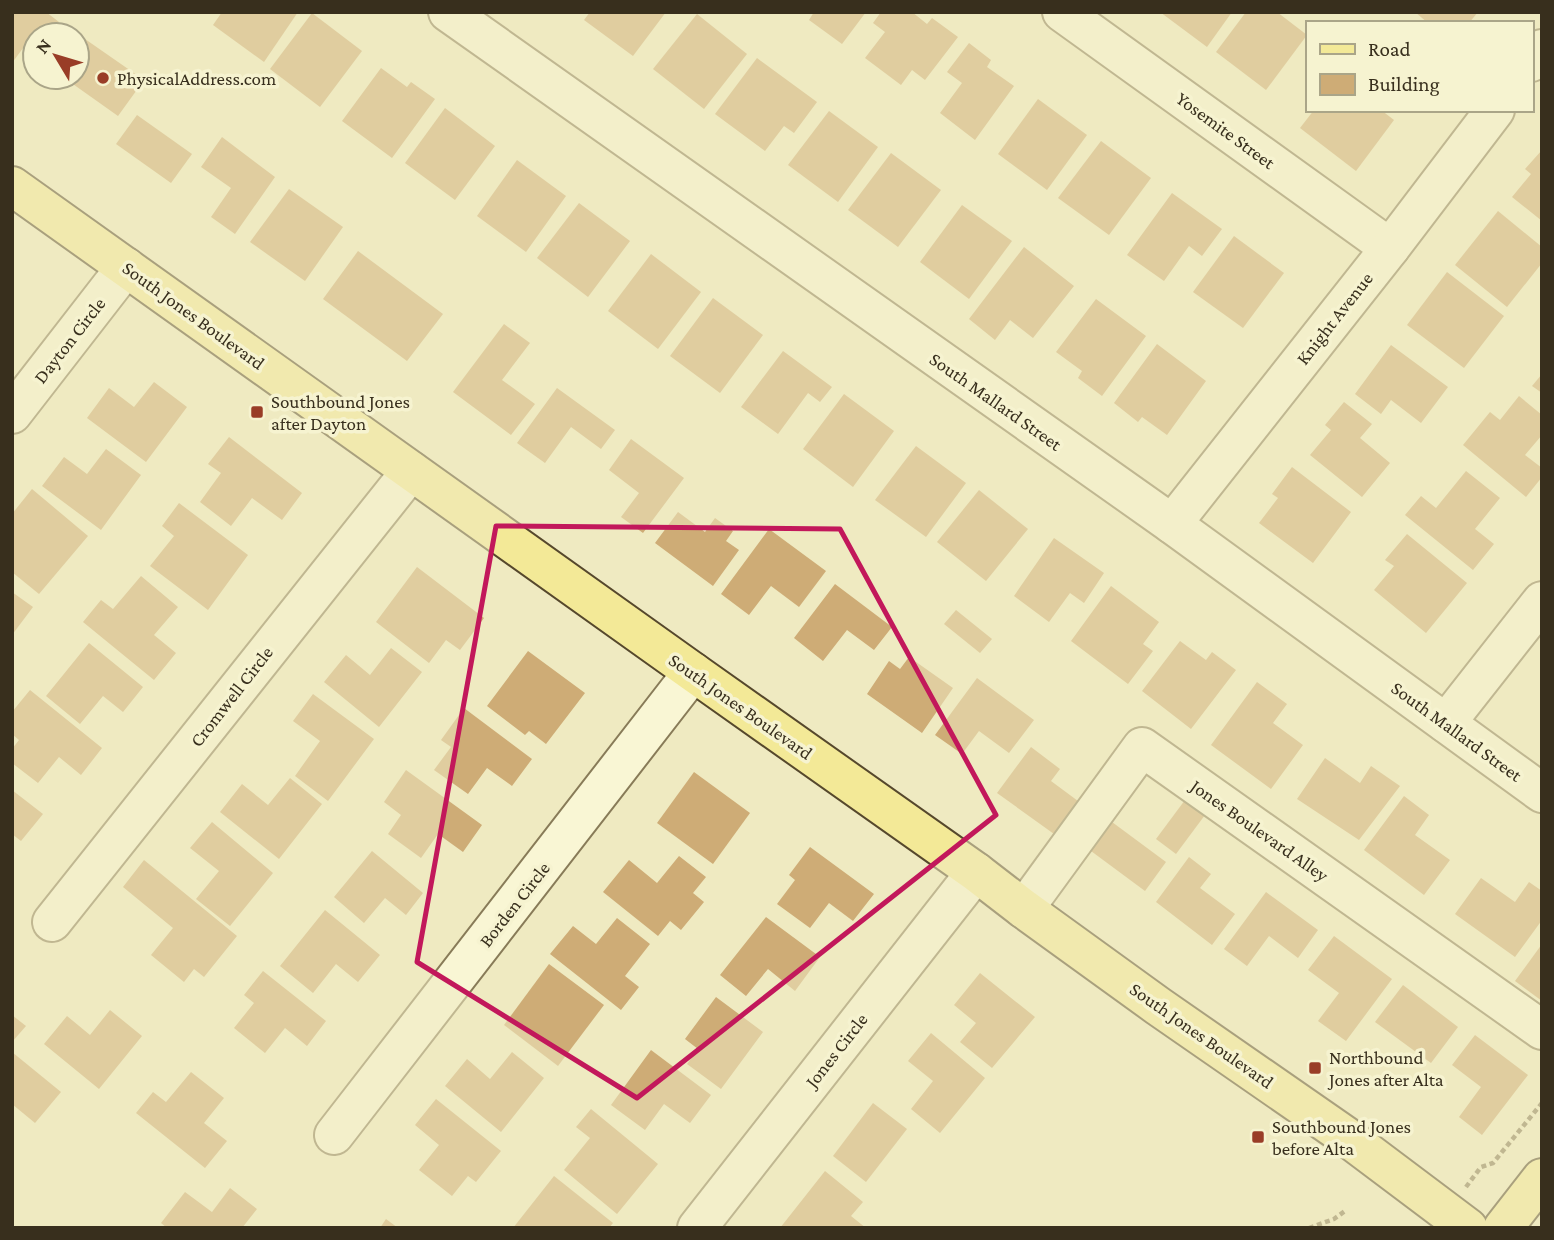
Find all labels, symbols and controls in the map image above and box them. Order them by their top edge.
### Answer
north arrow [21,21,91,91]
legend [1306,21,1533,112]
text: N [31,34,55,57]
text: Road [1368,37,1411,61]
place label: PhysicalAddress.com [117,68,276,89]
marker: PhysicalAddress.com [95,70,111,86]
text: Building [1368,72,1440,96]
street label: Yosemite Street [1172,88,1280,174]
street label: South Jones Boulevard [119,257,269,374]
street label: Knight Avenue [1292,268,1377,369]
street label: Dayton Circle [29,293,109,387]
street label: South Mallard Street [926,348,1066,455]
place label: Southbound Jones after Dayton [271,391,410,434]
marker: Southbound Jones after Dayton [249,404,265,420]
street label: Cromwell Circle [186,642,277,751]
street label: South Jones Boulevard [665,649,816,764]
street label: South Mallard Street [1387,677,1527,786]
street label: Jones Boulevard Alley [1185,774,1333,886]
street label: Borden Circle [475,858,554,951]
street label: South Jones Boulevard [1126,978,1277,1093]
street label: Jones Circle [800,1009,872,1093]
place label: Northbound Jones after Alta [1327,1047,1444,1090]
marker: Northbound Jones after Alta [1307,1060,1323,1076]
place label: Southbound Jones before Alta [1272,1116,1411,1159]
marker: Southbound Jones before Alta [1250,1129,1266,1145]

